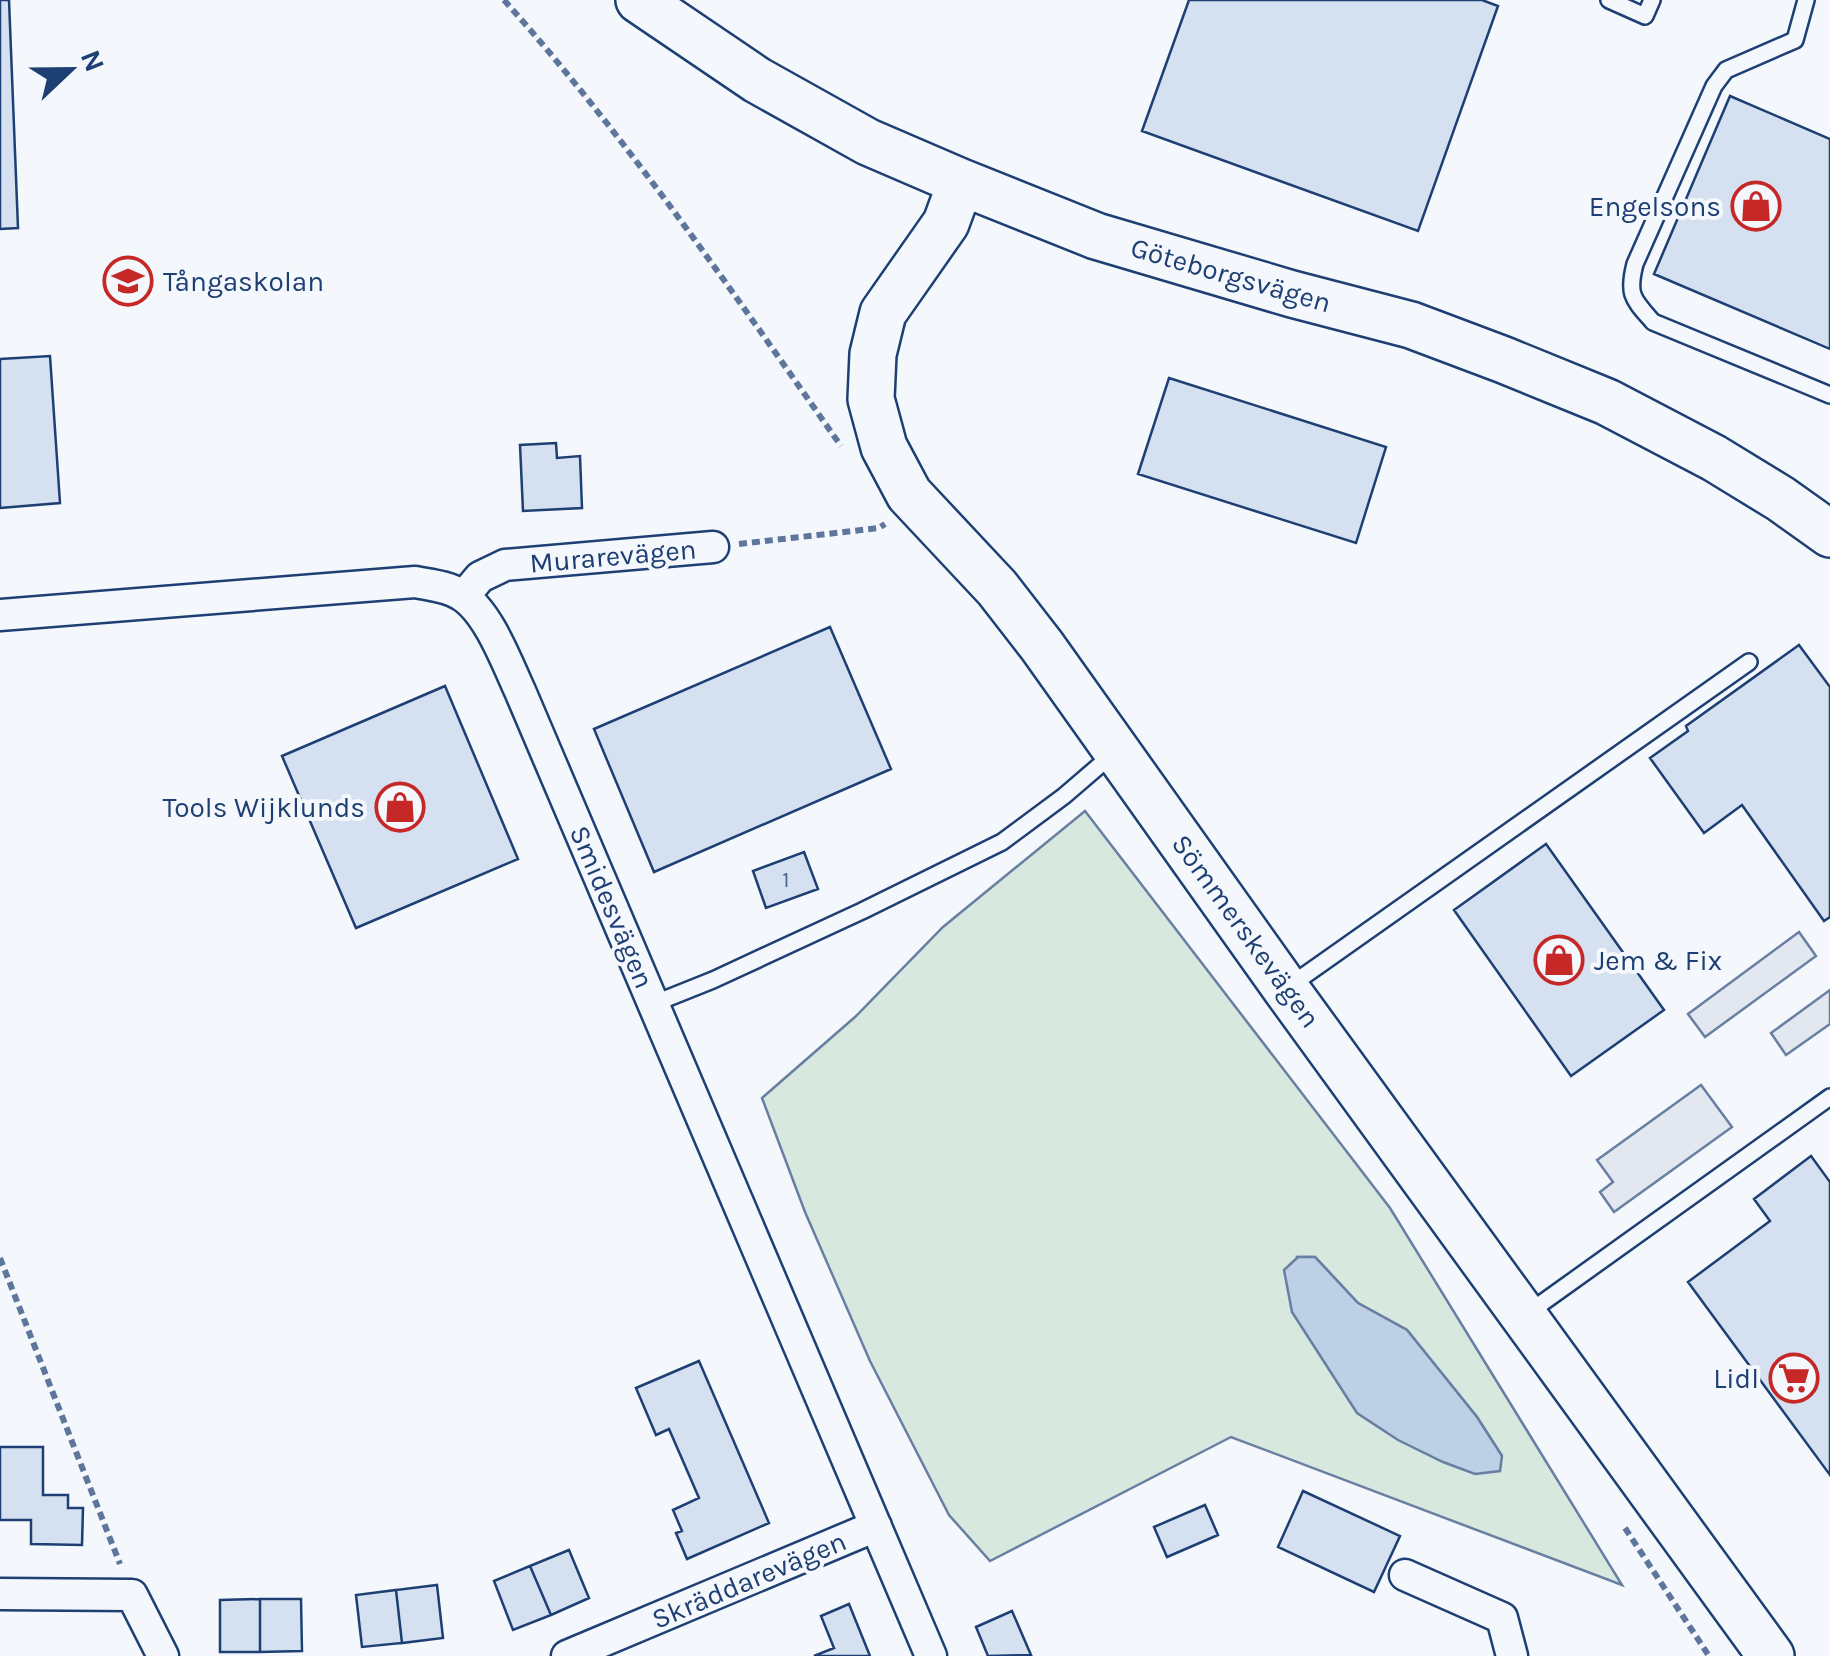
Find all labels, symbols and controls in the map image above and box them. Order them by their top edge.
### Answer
north arrow [20,20,120,120]
text: N [74,45,112,76]
shop icon: Engelsons [1730,180,1782,232]
place label: Engelsons [1589,190,1721,223]
street label: Göteborgsvägen [1127,231,1335,319]
school or university icon: Tångaskolan [102,255,154,307]
place label: Tångaskolan [163,265,324,298]
street label: Murarevägen [528,532,698,580]
shop icon: Tools Wijklunds [374,781,426,833]
place label: Tools Wijklunds [162,791,365,824]
street label: Smidesvägen [563,821,661,993]
street label: Sömmerskevägen [1165,828,1327,1034]
house number: 1 [782,867,790,893]
shop icon: Jem & Fix [1533,934,1585,986]
place label: Jem & Fix [1594,944,1722,977]
supermarket icon: Lidl [1768,1352,1820,1404]
place label: Lidl [1713,1362,1759,1395]
street label: Skräddarevägen [647,1524,851,1636]

